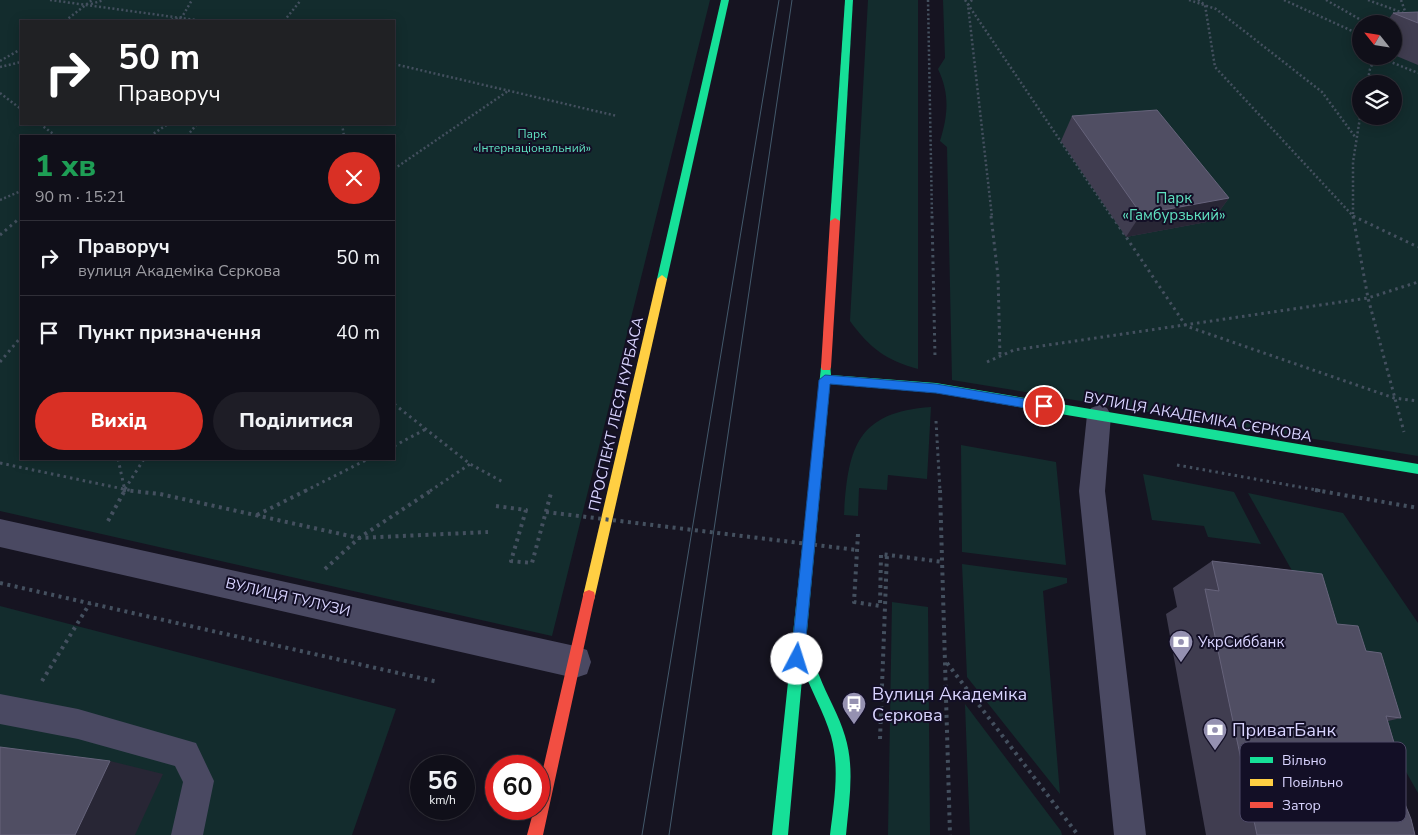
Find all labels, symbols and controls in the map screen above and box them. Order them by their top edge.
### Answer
north arrow [1352,15,1402,65]
map controls [1352,15,1402,125]
text: 50 m [118,34,200,81]
icon: right [35,40,100,105]
button: layers [1352,75,1402,125]
text: Праворуч [118,79,221,109]
park label: Парк «Інтернаціональний» [473,126,591,156]
text: 1 хв [35,146,96,187]
button: close [328,152,380,204]
text: 90 m · 15:21 [35,186,126,208]
park label: Парк «Гамбурзький» [1122,188,1226,225]
text: Праворуч [78,234,170,260]
icon: right [35,244,63,272]
text: 50 m [336,245,380,271]
text: вулиця Академіка Сєркова [78,260,281,282]
street label: ПРОСПЕКТ ЛЕСЯ КУРБАСА [584,315,648,513]
icon: arrive [35,319,63,347]
text: Пункт призначення [78,320,261,346]
text: 40 m [336,320,380,346]
pin [1023,385,1065,427]
street label: ВУЛИЦЯ АКАДЕМІКА СЄРКОВА [1082,387,1314,447]
button: Вихід [35,392,203,450]
button: Поділитися [213,392,380,450]
icon: arrive [1030,392,1058,420]
street label: ВУЛИЦЯ ТУЛУЗИ [224,573,352,621]
bank icon: УкрСиббанк [1168,629,1194,663]
position arrow [770,632,822,684]
place label: УкрСиббанк [1197,632,1284,652]
place label: Вулиця Академіка Сєркова [872,682,1027,727]
bus stop icon: Вулиця Академіка Сєркова [841,691,867,725]
bank icon: ПриватБанк [1202,717,1228,751]
place label: ПриватБанк [1232,718,1336,742]
legend [1240,742,1406,822]
text: Вільно [1282,751,1327,770]
speed limit sign: 60 [485,755,550,820]
text: 56 [427,764,458,798]
text: Повільно [1282,773,1343,792]
text: km/h [429,792,456,808]
text: Затор [1282,796,1321,815]

